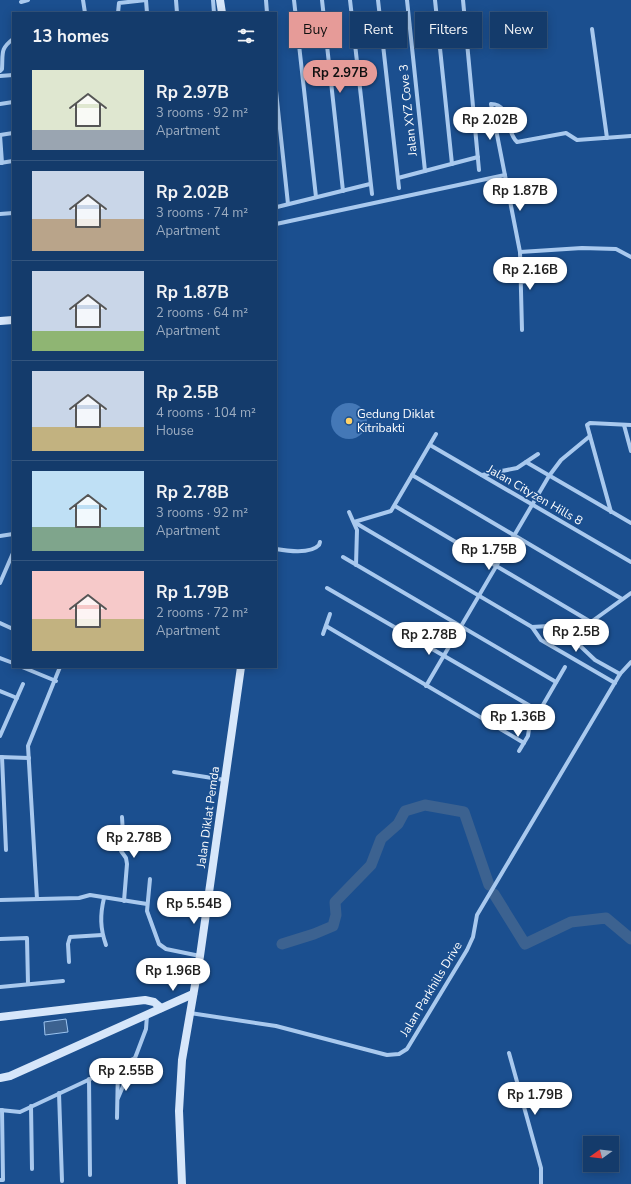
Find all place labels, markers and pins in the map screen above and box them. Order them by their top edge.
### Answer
pin: Rp 2.97B [299,60,381,94]
pin: Rp 2.02B [449,107,531,141]
pin: Rp 1.87B [479,178,561,212]
pin: Rp 2.16B [489,257,571,291]
place label: Gedung Diklat Kitribakti [357,406,435,436]
marker: Gedung Diklat Kitribakti [344,416,354,426]
pin: Rp 1.75B [448,537,530,571]
pin: Rp 2.5B [539,619,613,653]
pin: Rp 2.78B [388,622,470,656]
pin: Rp 1.36B [477,704,559,738]
pin: Rp 2.78B [93,825,175,859]
pin: Rp 5.54B [153,891,235,925]
pin: Rp 1.96B [132,958,214,992]
pin: Rp 2.55B [85,1058,167,1092]
pin: Rp 1.79B [494,1082,576,1116]

